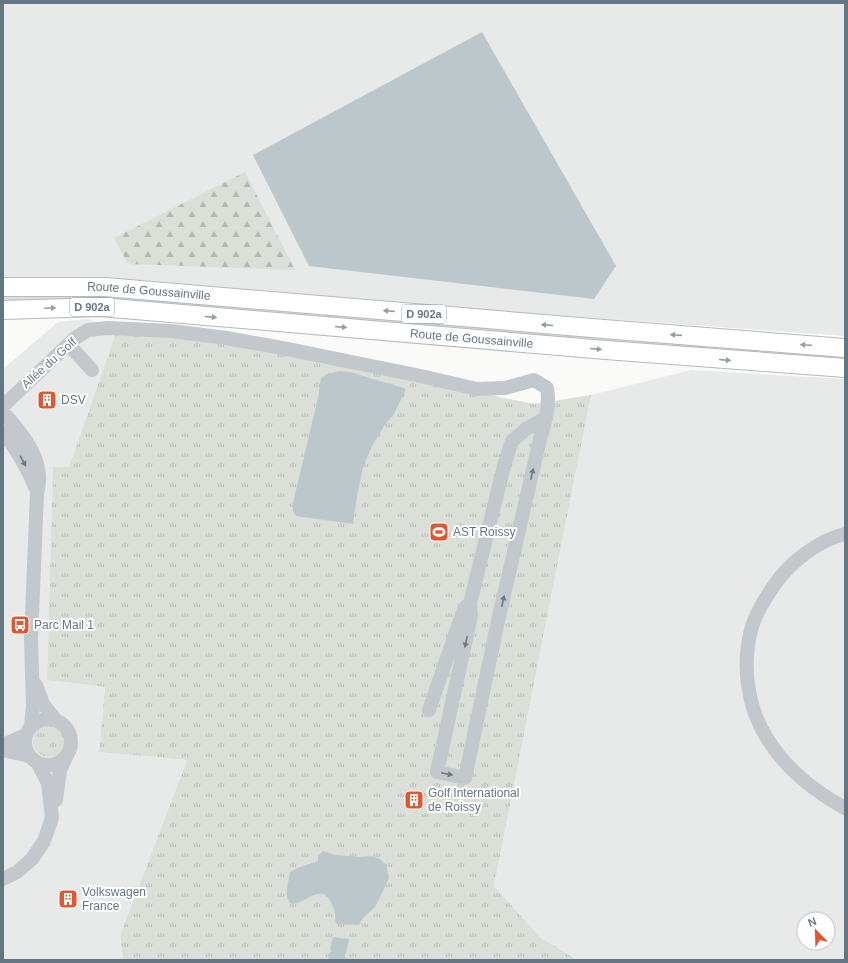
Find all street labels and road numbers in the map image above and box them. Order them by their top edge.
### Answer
street label: Route de Goussainville [87,280,211,303]
road number: D 902a [70,298,114,316]
road number: D 902a [402,305,446,323]
street label: Route de Goussainville [409,326,534,351]
street label: Allée du Golf [19,334,80,391]

